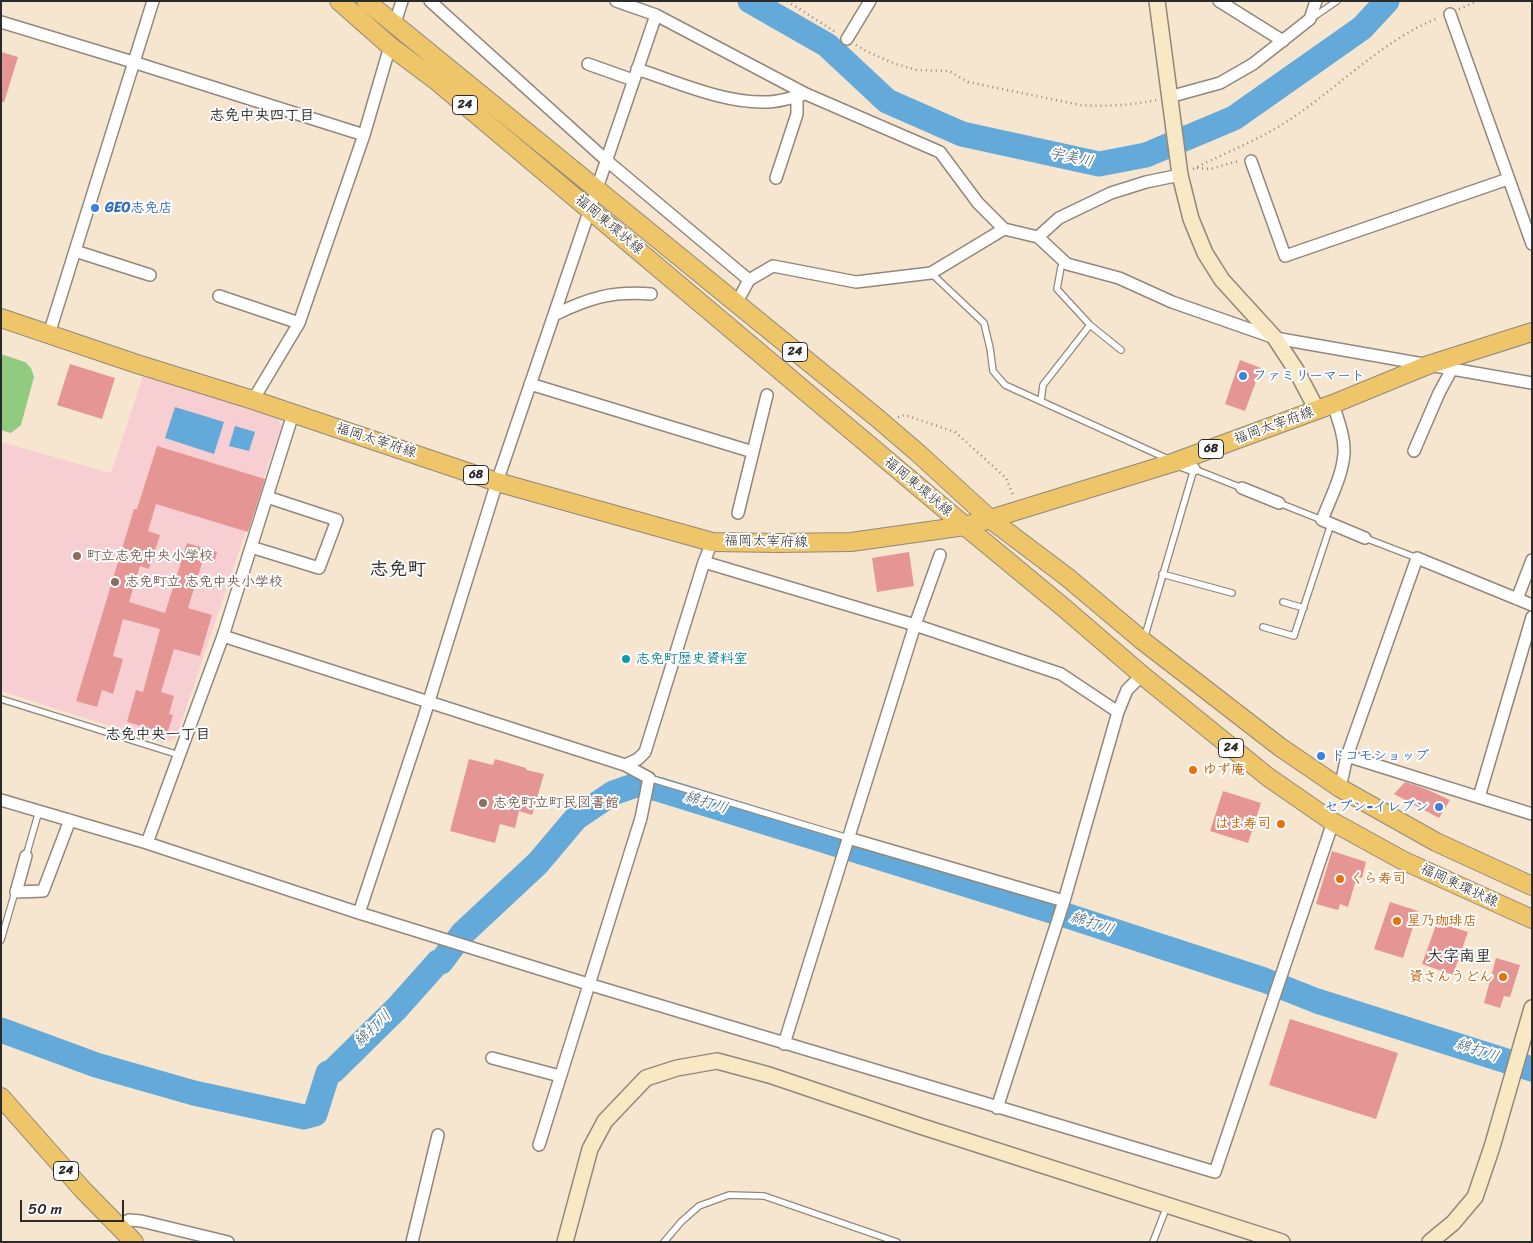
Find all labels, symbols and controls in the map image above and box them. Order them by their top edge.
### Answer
road number: 24 [452,96,478,114]
district label: 志免中央四丁目 [210,107,314,125]
water label: 宇美川 [1047,145,1095,171]
street label: 福岡東環状線 [571,192,647,258]
place label: GEO志免店 [105,200,173,216]
marker: GEO志免店 [89,202,101,214]
road number: 24 [782,342,808,362]
place label: ファミリーマート [1253,368,1365,384]
marker: ファミリーマート [1237,370,1249,382]
street label: 福岡太宰府線 [1232,404,1316,448]
street label: 福岡太宰府線 [333,420,419,462]
road number: 68 [1198,439,1224,458]
street label: 福岡東環状線 [880,454,956,520]
road number: 68 [464,466,488,484]
street label: 福岡太宰府線 [724,533,808,551]
place label: 町立志免中央小学校 [87,548,213,564]
marker: 町立志免中央小学校 [71,550,83,562]
district label: 志免町 [370,559,426,581]
place label: 志免町立 志免中央小学校 [125,574,283,590]
marker: 志免町立 志免中央小学校 [109,576,121,588]
place label: 志免町歴史資料室 [636,651,748,667]
marker: 志免町歴史資料室 [620,653,632,665]
district label: 志免中央一丁目 [106,726,210,744]
road number: 24 [1218,738,1244,758]
place label: ドコモショップ [1331,748,1429,764]
marker: ドコモショップ [1315,750,1327,762]
place label: ゆず庵 [1203,762,1245,778]
marker: ゆず庵 [1187,764,1199,776]
water label: 綿打川 [682,788,730,818]
place label: 志免町立町民図書館 [493,795,619,811]
marker: 志免町立町民図書館 [477,797,489,809]
place label: セブン-イレブン [1325,799,1429,815]
marker: セブン-イレブン [1433,801,1445,813]
place label: はま寿司 [1215,816,1271,832]
marker: はま寿司 [1275,818,1287,830]
street label: 福岡東環状線 [1417,861,1501,911]
place label: くら寿司 [1350,871,1406,887]
marker: くら寿司 [1334,873,1346,885]
water label: 綿打川 [1068,908,1116,940]
place label: 星乃珈琲店 [1407,913,1477,929]
marker: 星乃珈琲店 [1391,915,1403,927]
district label: 大字南里 [1427,947,1491,967]
place label: 資さんうどん [1409,969,1493,985]
marker: 資さんうどん [1497,971,1509,983]
water label: 綿打川 [351,1007,395,1051]
water label: 綿打川 [1453,1035,1501,1067]
road number: 24 [54,1162,78,1180]
scale bar [22,1190,126,1222]
text: 50 m [28,1196,62,1222]

